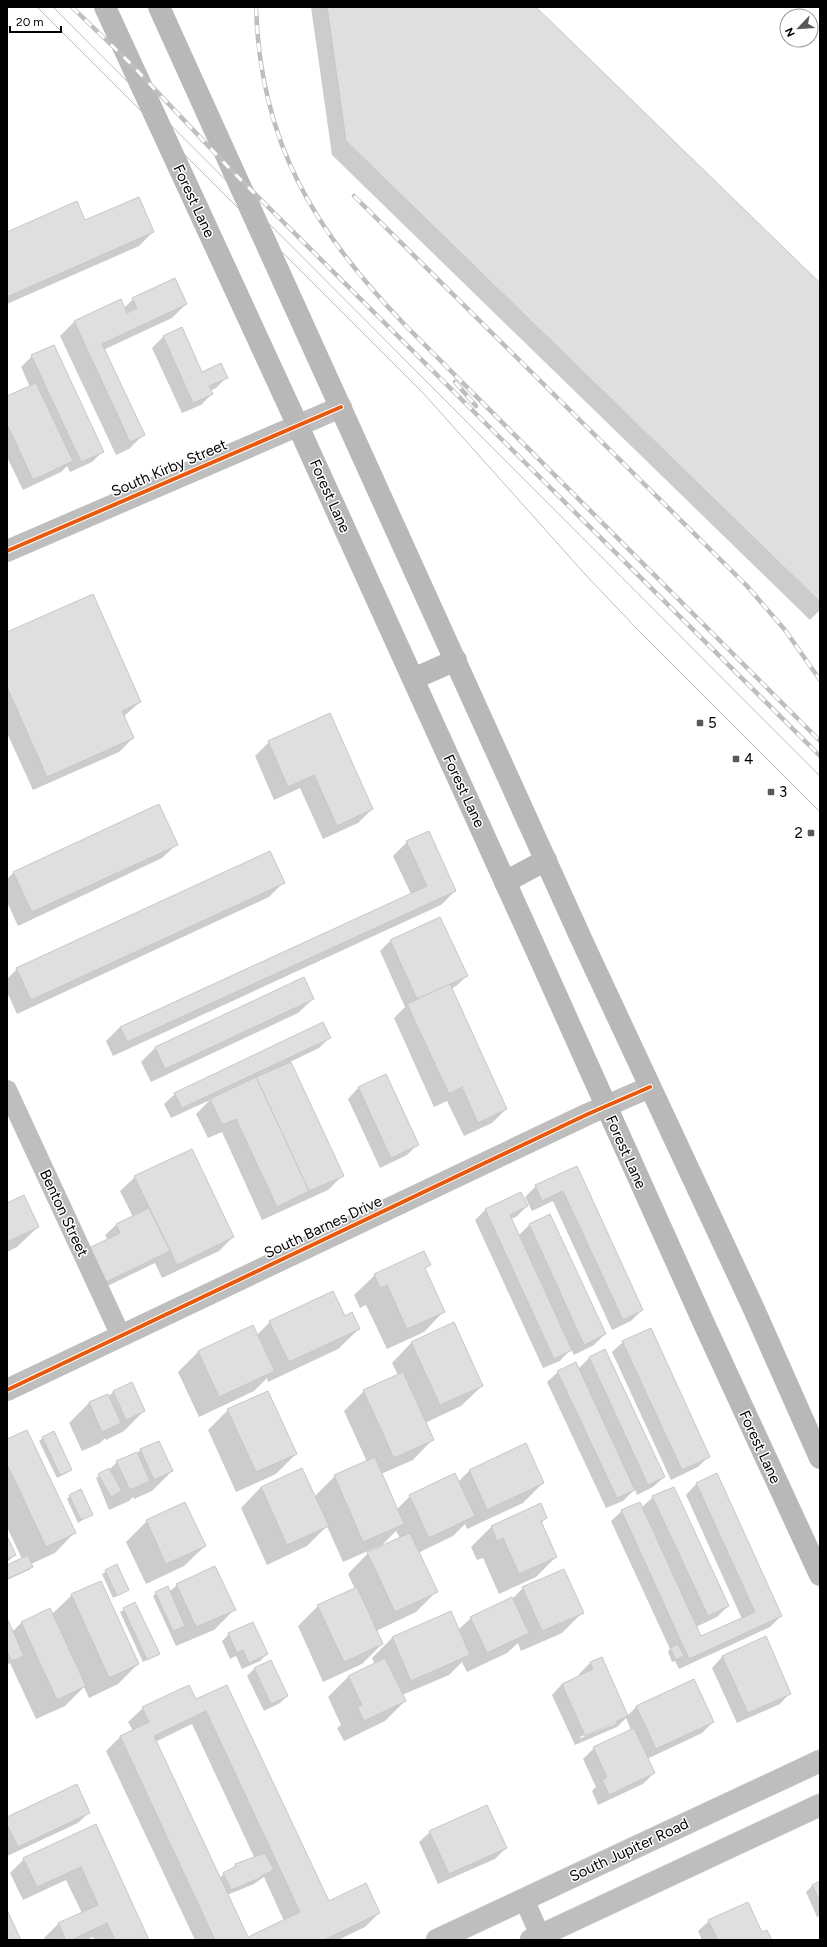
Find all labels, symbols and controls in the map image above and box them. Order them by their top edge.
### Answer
scale bar [10,8,61,34]
north arrow [779,8,819,48]
text: 20 m [16,15,44,29]
text: N [783,25,798,39]
street label: Forest Lane [169,162,219,240]
street label: South Kirby Street [108,435,230,500]
street label: Forest Lane [306,457,354,535]
place label: 5 [708,714,717,732]
marker: 5 [695,718,705,728]
place label: 4 [744,750,753,768]
street label: Forest Lane [439,752,489,830]
marker: 4 [731,754,741,764]
place label: 3 [779,783,787,801]
marker: 3 [766,787,776,797]
place label: 2 [795,824,803,842]
marker: 2 [806,828,816,838]
street label: Forest Lane [602,1113,650,1191]
street label: Benton Street [36,1167,92,1260]
street label: South Barnes Drive [261,1192,385,1262]
street label: Forest Lane [735,1408,785,1486]
street label: South Jupiter Road [566,1814,692,1886]

